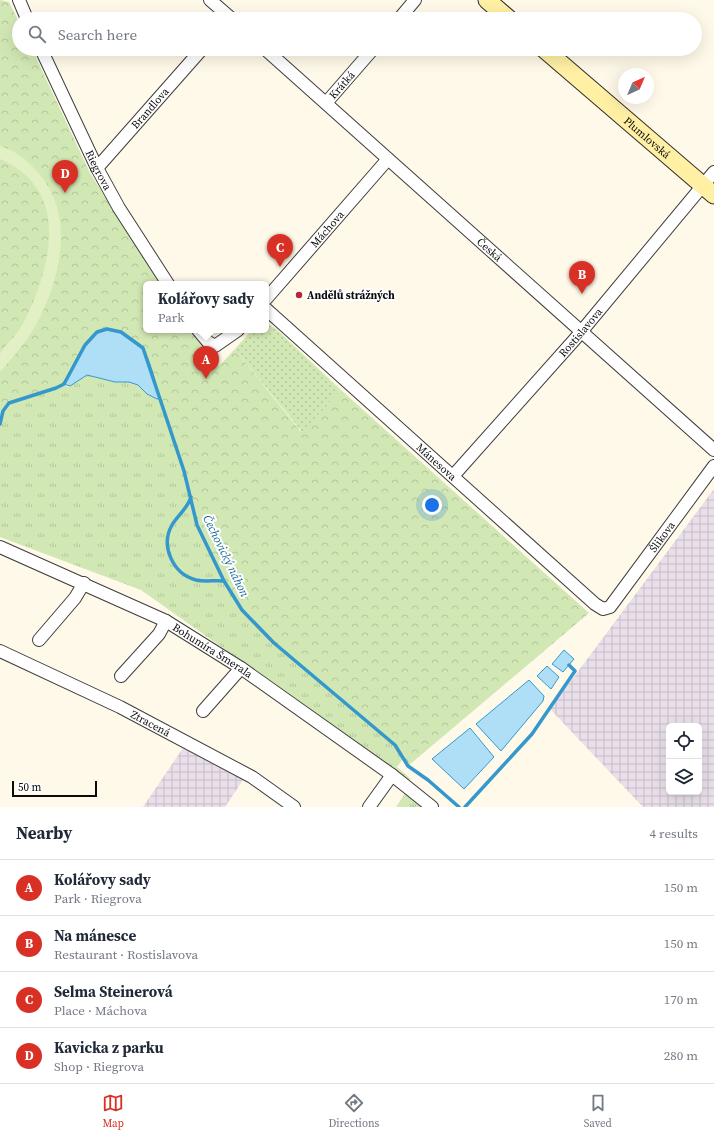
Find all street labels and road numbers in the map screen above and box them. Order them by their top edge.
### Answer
street label: Krátká [326,68,359,102]
street label: Brandlova [128,84,173,132]
street label: Plumlovská [620,114,674,163]
street label: Riegrova [82,148,115,193]
street label: Máchova [307,207,348,251]
street label: Česká [473,235,505,265]
street label: Rostislavova [555,305,606,361]
street label: Mánesova [413,440,460,485]
street label: Šlikova [646,518,679,555]
street label: Bohumíra Šmerala [170,620,256,682]
street label: Ztracená [128,707,173,741]

